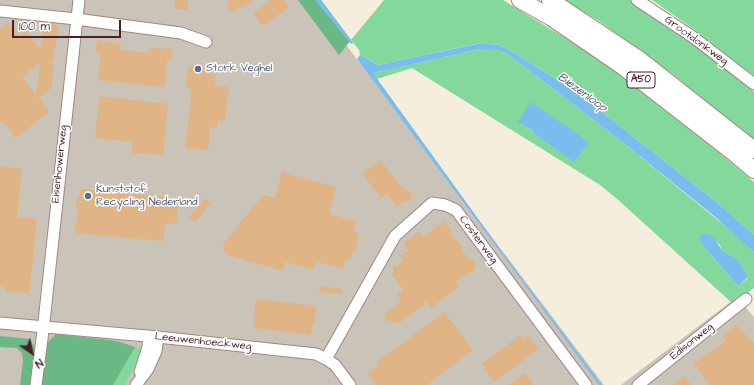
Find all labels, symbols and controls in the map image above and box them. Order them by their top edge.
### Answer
scale bar [14,12,123,38]
street label: Grootdonkweg [662,14,730,68]
text: 100 m [19,18,50,35]
place label: Stork Veghel [206,62,273,76]
marker: Stork Veghel [193,64,203,74]
water label: Biezenloop [555,70,609,116]
road number: A50 [627,72,655,88]
street label: Eisenhowerweg [49,124,71,204]
place label: Kunststof Recycling Nederland [96,183,198,209]
marker: Kunststof Recycling Nederland [83,191,93,201]
street label: Costerweg [456,213,500,267]
street label: Edisonweg [668,321,716,363]
street label: Leeuwenhoeckweg [154,330,252,354]
north arrow [12,333,52,373]
text: N [32,355,46,372]

